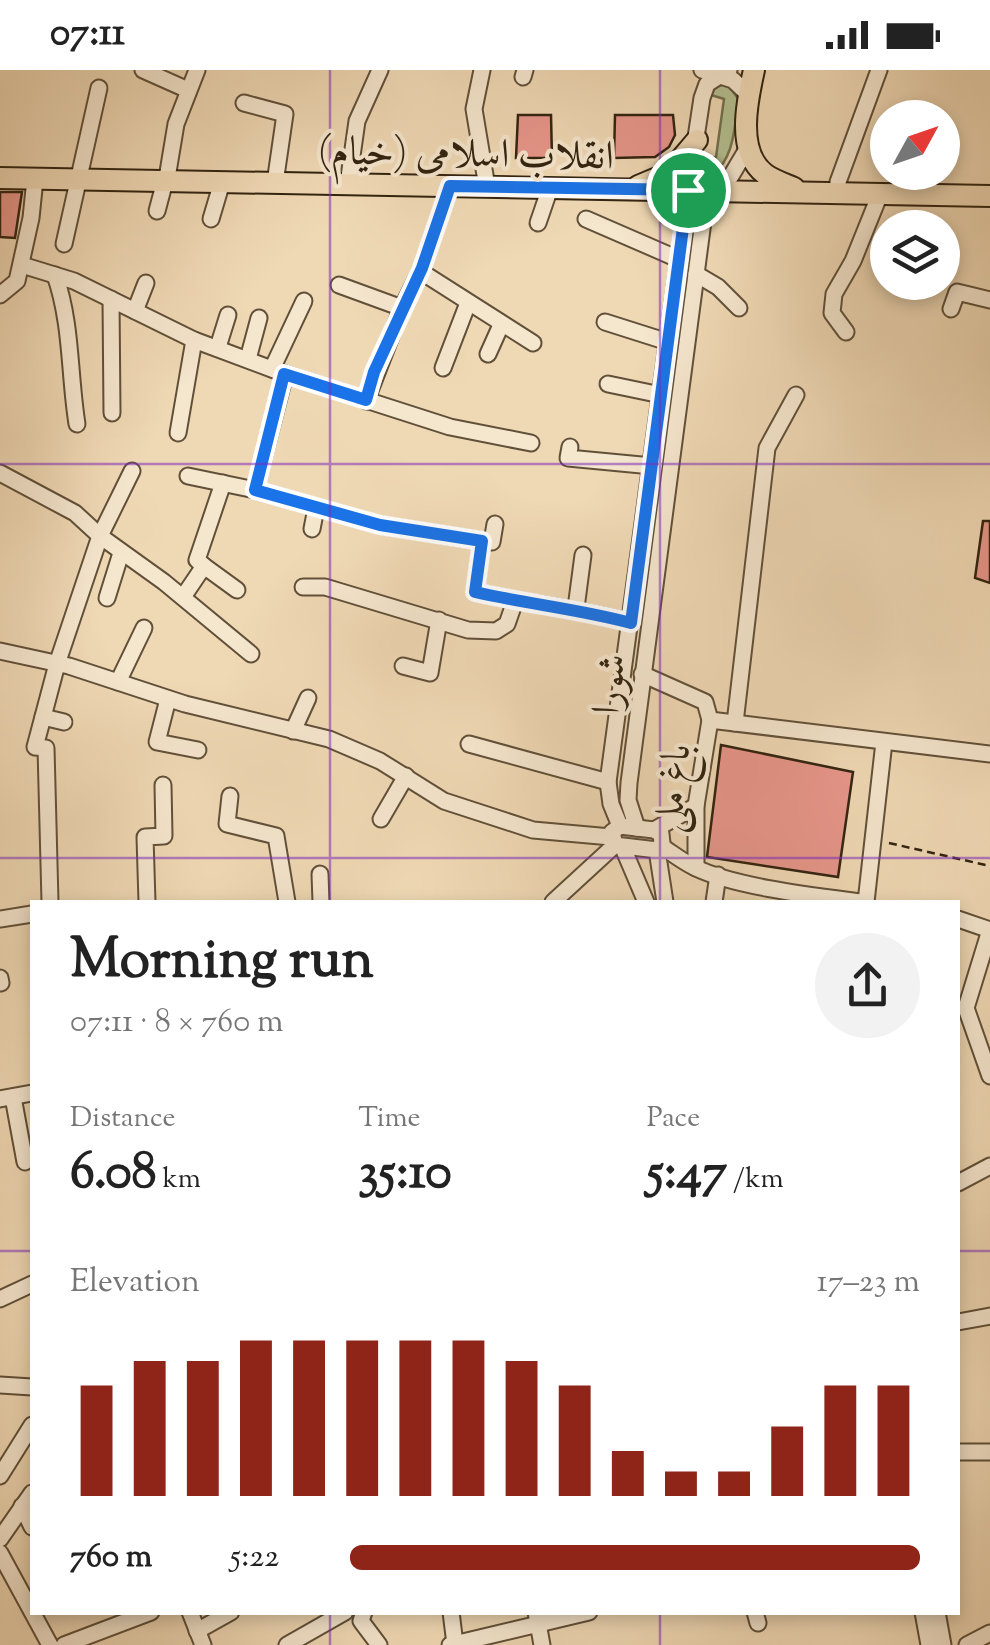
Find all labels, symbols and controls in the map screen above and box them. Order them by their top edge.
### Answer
text: 07:11 [50,8,125,62]
north arrow [870,100,960,190]
map controls [870,100,960,300]
street label: انقلاب اسلامی (خیام) [317,125,614,190]
pin [646,148,731,233]
icon: arrive [661,163,716,218]
button: layers [870,210,960,300]
street label: شورا [580,651,644,718]
street label: باغ ملی [642,741,709,836]
text: Morning run [70,923,374,1002]
button: share [815,933,920,1038]
text: 07:11 · 8 × 760 m [70,1000,283,1046]
text: Distance [70,1099,176,1139]
text: Time [358,1099,421,1139]
text: Pace [647,1099,700,1139]
text: 6.08 [70,1139,157,1211]
text: 35:10 [358,1139,452,1211]
text: 5:47 [647,1139,727,1211]
text: km [157,1160,201,1200]
text: /km [727,1160,784,1200]
text: Elevation [70,1260,200,1306]
text: 17–23 m [817,1260,920,1306]
text: 760 m [70,1535,152,1581]
text: 5:22 [230,1535,279,1581]

